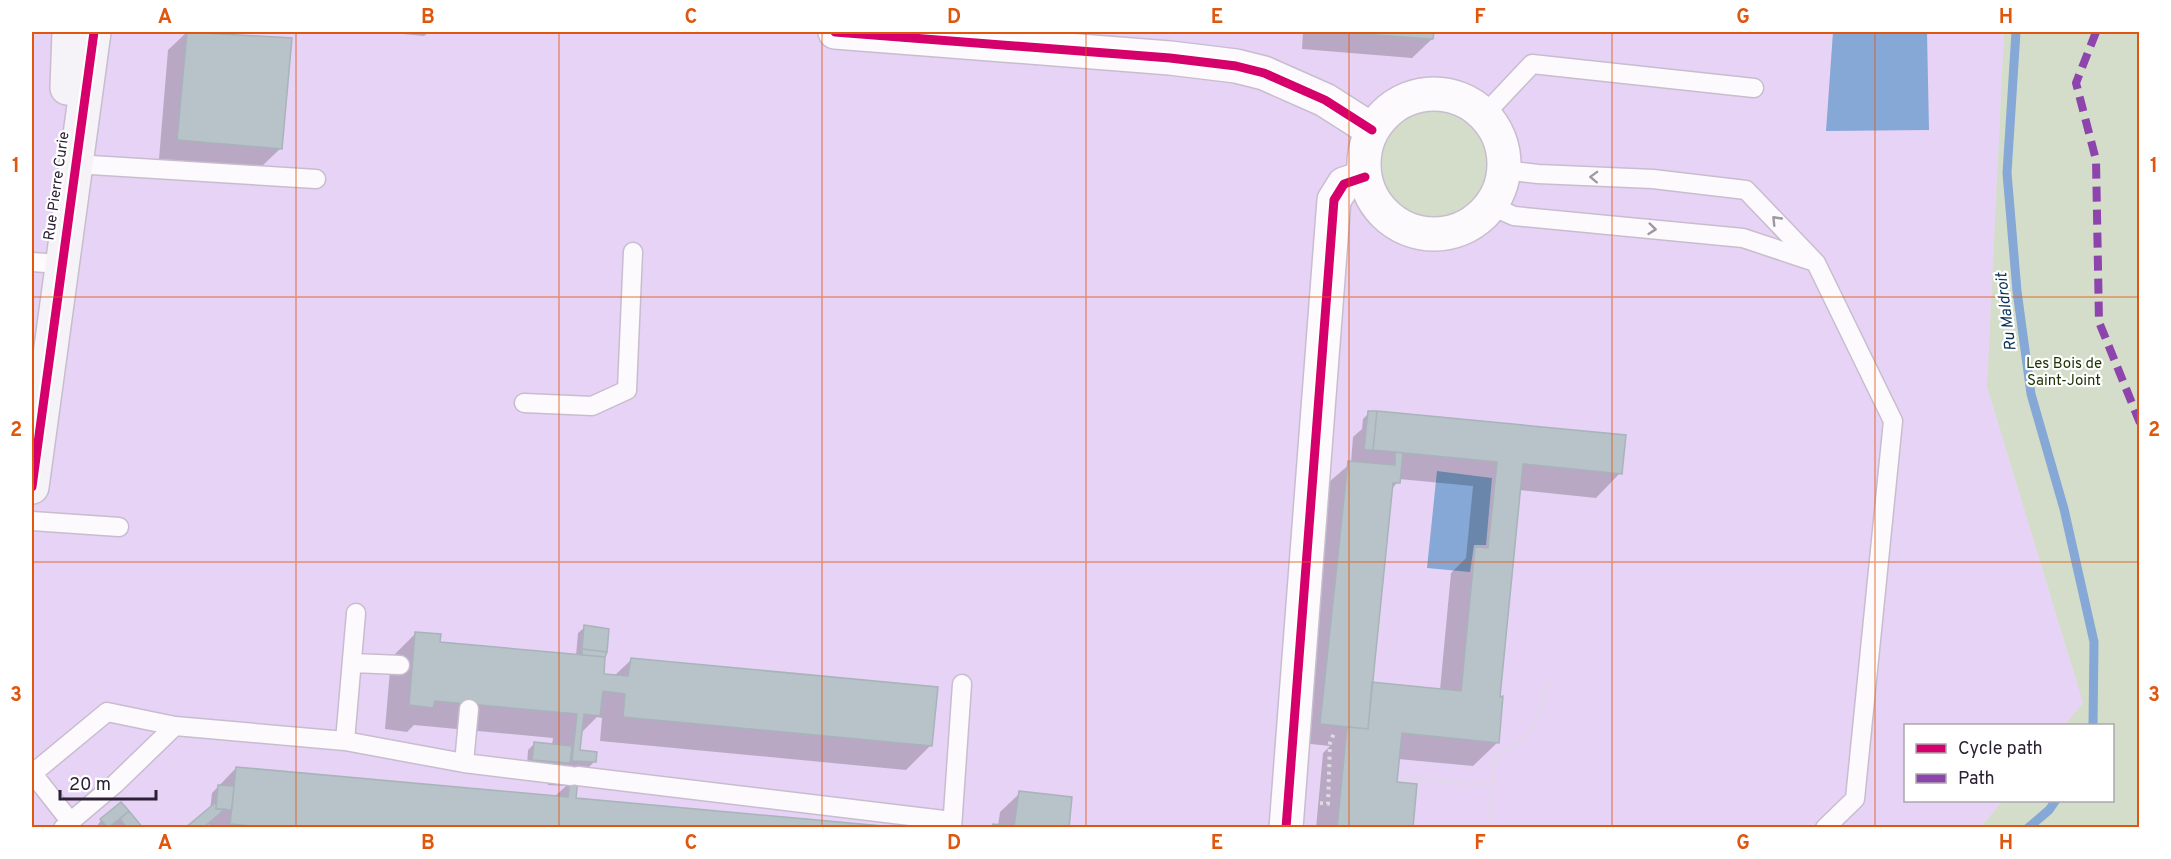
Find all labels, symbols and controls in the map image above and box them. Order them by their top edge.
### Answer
text: A [158,5,172,31]
text: B [421,5,435,31]
text: C [685,5,697,31]
text: D [947,5,961,31]
text: E [1211,5,1223,31]
text: F [1474,5,1486,31]
text: G [1736,5,1750,31]
text: H [1999,5,2013,31]
street label: Rue Pierre Curie [40,130,75,242]
text: 1 [12,154,20,180]
text: 1 [2150,154,2158,180]
one-way arrow [1590,170,1599,183]
one-way arrow [1772,217,1783,228]
one-way arrow [1647,222,1656,235]
water label: Ru Maldroit [1992,270,2022,352]
park label: Les Bois de Saint-Joint [2026,355,2102,391]
text: 2 [10,418,22,444]
text: 2 [2148,418,2160,444]
text: 3 [10,683,22,709]
text: 3 [2148,683,2160,709]
legend [1904,724,2114,802]
text: Cycle path [1958,738,2043,761]
scale bar [60,763,156,801]
text: Path [1958,768,1995,791]
text: 20 m [69,774,111,797]
text: A [158,831,172,857]
text: B [421,831,435,857]
text: C [685,831,697,857]
text: D [947,831,961,857]
text: E [1211,831,1223,857]
text: F [1474,831,1486,857]
text: G [1736,831,1750,857]
text: H [1999,831,2013,857]

